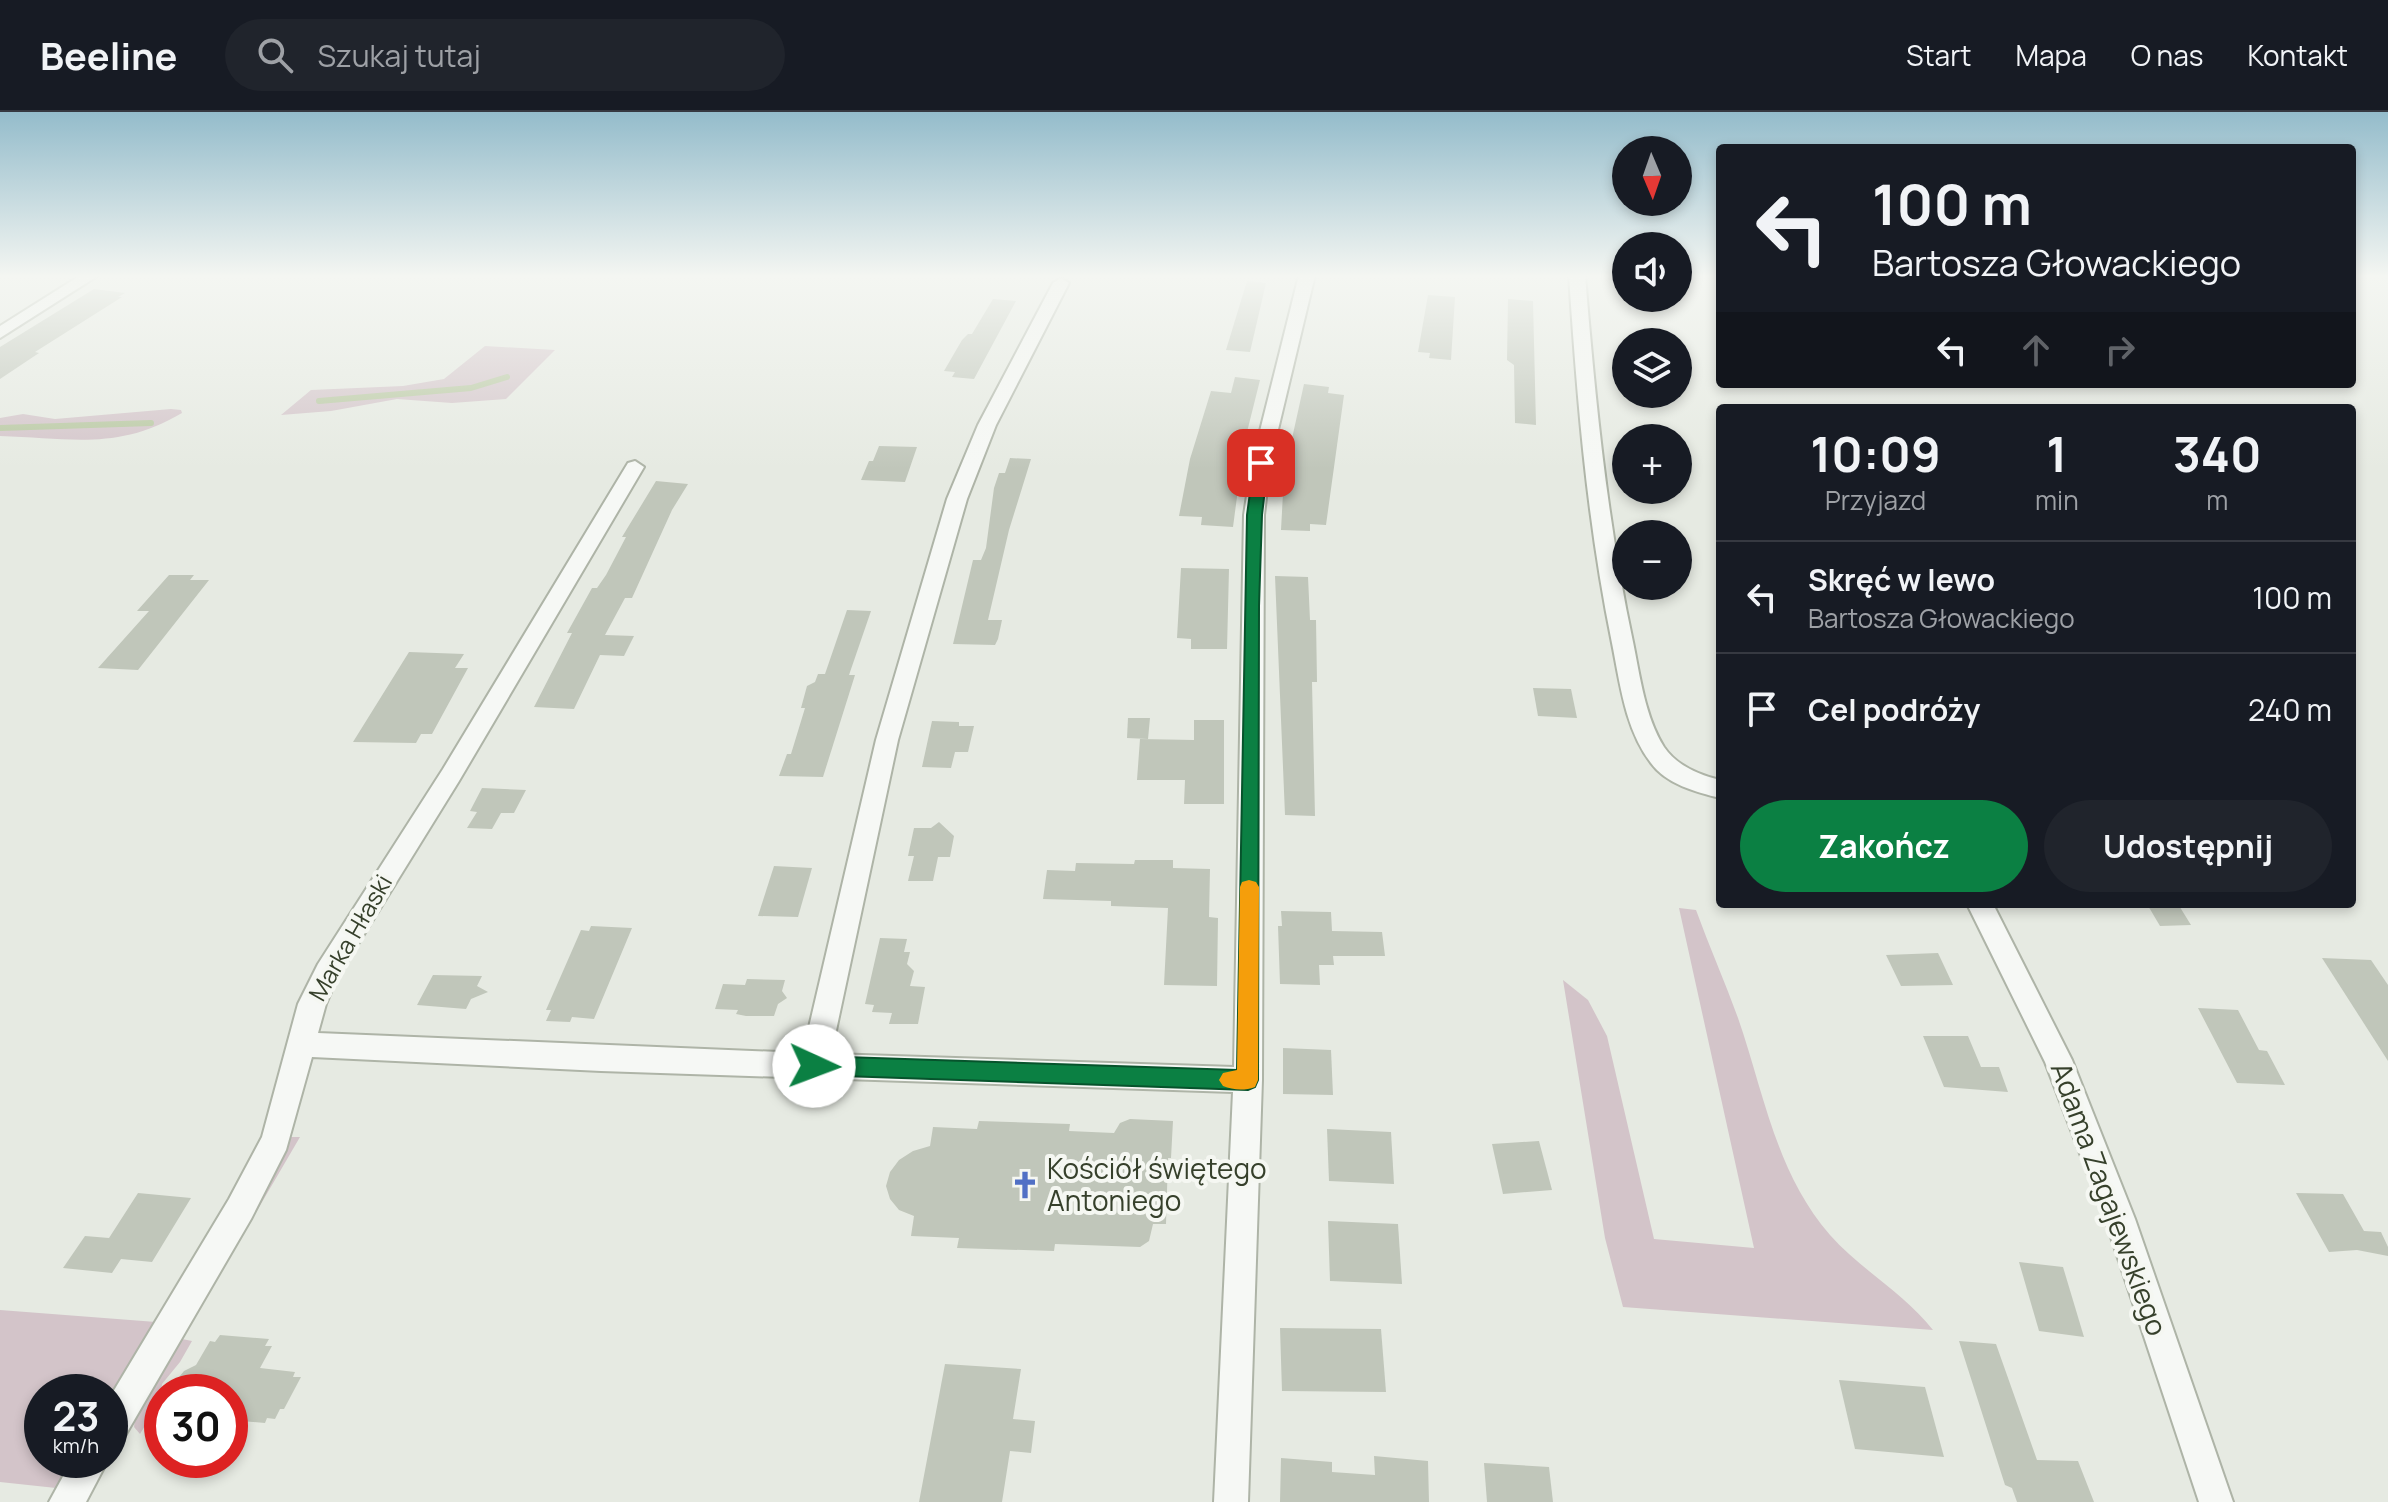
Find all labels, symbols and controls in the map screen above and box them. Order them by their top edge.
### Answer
search box [225,19,785,91]
text: Beeline [40,29,177,81]
icon: search [253,33,297,77]
text: Szukaj tutaj [317,35,481,76]
text: Start [1906,36,1971,74]
text: Mapa [2015,36,2087,74]
text: O nas [2131,36,2203,74]
text: Kontakt [2247,36,2348,74]
north arrow [1612,136,1692,216]
map controls [1612,136,1692,600]
text: 100 m [1872,165,2032,242]
icon: left [1740,176,1844,280]
button: sound [1612,232,1692,312]
text: Bartosza Głowackiego [1872,238,2241,287]
button: layers [1612,328,1692,408]
icon: left [1930,328,1974,372]
icon: ahead [2014,328,2058,372]
icon: right [2098,328,2142,372]
text: 10:09 [1810,421,1941,486]
text: 1 [2046,421,2067,486]
text: 340 [2173,421,2262,486]
button: + [1612,424,1692,504]
pin [1227,429,1295,497]
icon: arrive [1239,441,1283,485]
text: Przyjazd [1825,482,1926,518]
text: min [2035,482,2079,518]
text: m [2206,482,2228,518]
button: − [1612,520,1692,600]
text: Skręć w lewo [1808,559,1995,600]
icon: left [1740,575,1784,619]
text: 100 m [2252,577,2332,618]
text: Bartosza Głowackiego [1808,600,2075,636]
icon: arrive [1740,687,1784,731]
text: Cel podróży [1808,689,1980,730]
text: 240 m [2248,689,2332,730]
button: Zakończ [1740,800,2028,892]
button: Udostępnij [2044,800,2332,892]
street label: Marka Hłaski [300,868,399,1006]
position arrow [772,1024,856,1108]
street label: Adama Zagajewskiego [2043,1057,2177,1340]
place label: Kościół świętego Antoniego [1047,1149,1267,1219]
church icon: Kościół świętego Antoniego [1010,1170,1040,1200]
speed limit sign: 30 [144,1374,248,1478]
text: 23 [52,1388,100,1443]
text: km/h [53,1432,99,1459]

